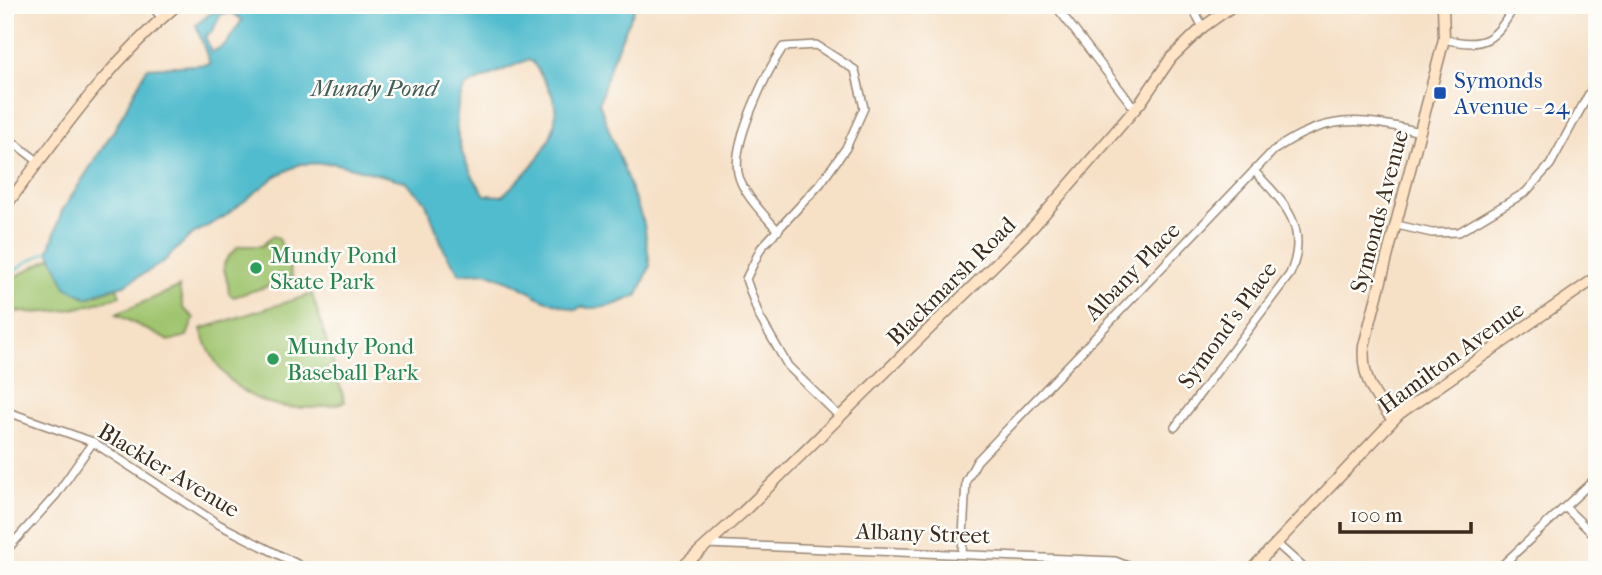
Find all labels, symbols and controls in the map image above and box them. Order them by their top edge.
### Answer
place label: Symonds Avenue - 24 [1453,67,1571,120]
water label: Mundy Pond [309,74,440,102]
marker: Symonds Avenue - 24 [1432,85,1448,101]
street label: Symonds Avenue [1345,127,1414,296]
street label: Blackmarsh Road [881,211,1022,351]
street label: Albany Place [1078,217,1186,327]
place label: Mundy Pond Skate Park [270,242,398,295]
street label: Symond's Place [1172,256,1283,394]
marker: Mundy Pond Skate Park [248,260,264,276]
street label: Hamilton Avenue [1373,296,1529,419]
place label: Mundy Pond Baseball Park [287,333,420,386]
marker: Mundy Pond Baseball Park [265,351,281,367]
street label: Blackler Avenue [93,418,244,523]
scale bar [1340,491,1471,535]
text: 100 m [1350,503,1403,527]
street label: Albany Street [854,518,991,549]

